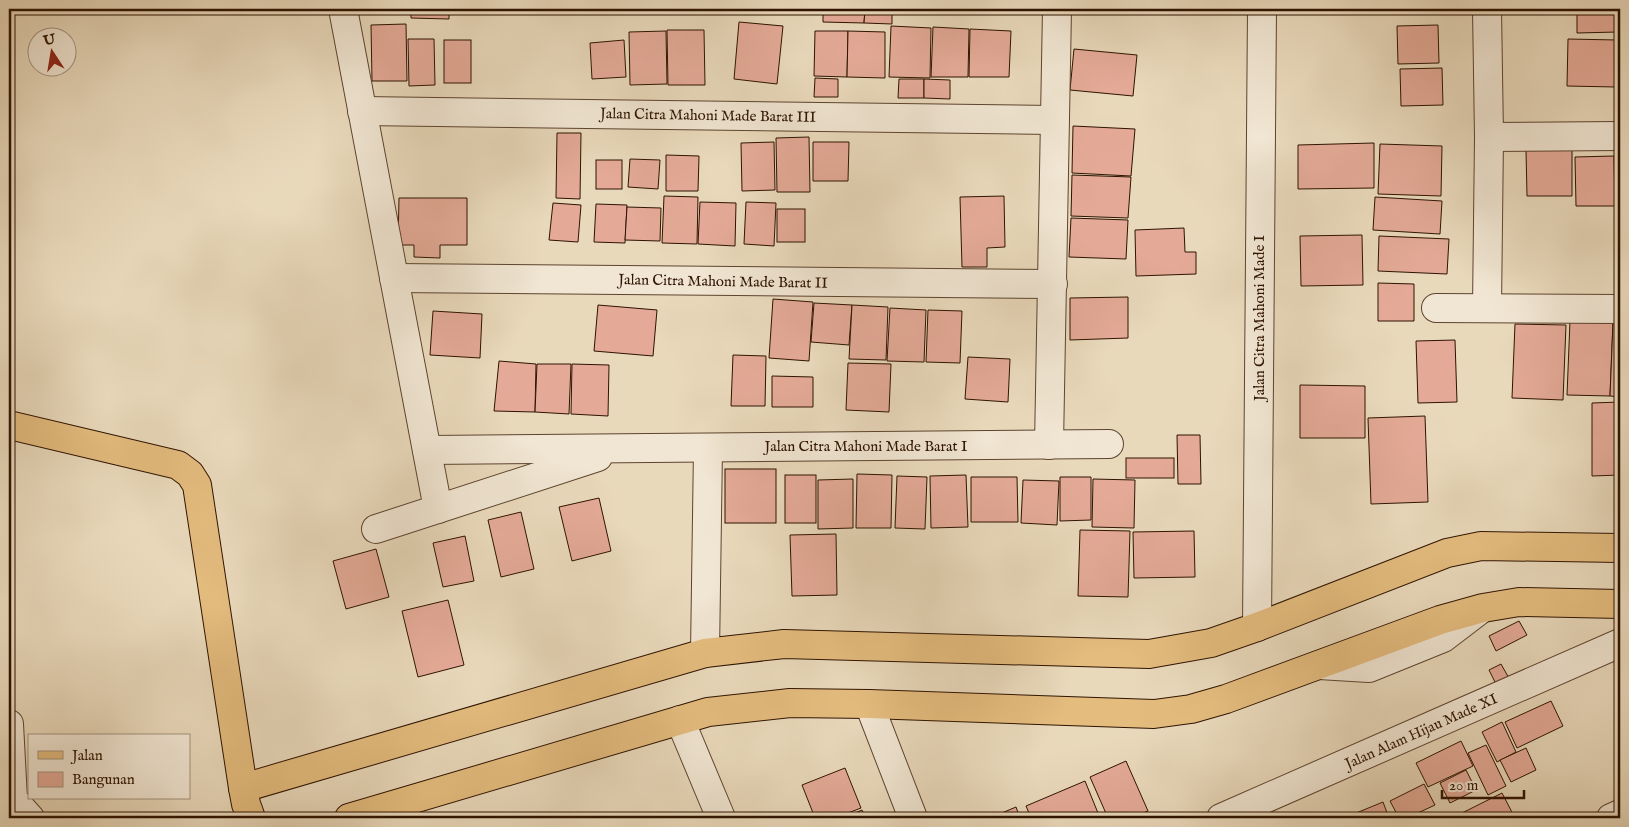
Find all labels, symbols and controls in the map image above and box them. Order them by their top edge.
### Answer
north arrow [28,28,78,78]
text: U [41,30,58,51]
street label: Jalan Citra Mahoni Made Barat III [598,104,817,127]
street label: Jalan Citra Mahoni Made I [1250,234,1269,403]
street label: Jalan Citra Mahoni Made Barat II [616,270,828,293]
street label: Jalan Citra Mahoni Made Barat I [763,437,968,456]
street label: Jalan Alam Hijau Made XI [1340,689,1501,774]
legend [28,734,190,800]
text: Jalan [70,746,103,765]
scale bar [1442,767,1524,799]
text: Bangunan [72,770,135,789]
text: 20 m [1449,776,1479,795]

